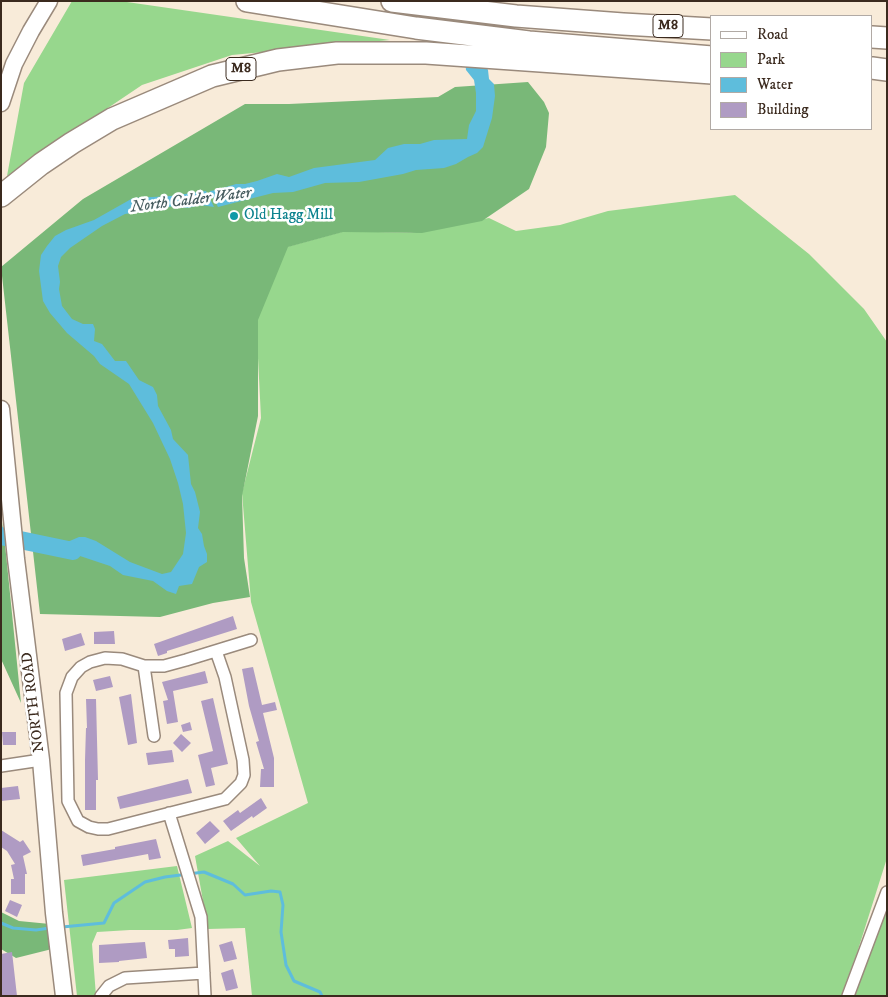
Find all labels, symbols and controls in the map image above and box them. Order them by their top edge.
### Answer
road number: M8 [653,15,683,38]
legend [710,15,873,130]
text: Road [757,25,788,44]
text: Park [757,50,785,69]
road number: M8 [226,58,256,80]
text: Water [757,75,793,94]
text: Building [757,100,809,119]
water label: North Calder Water [130,184,252,218]
place label: Old Hagg Mill [244,207,333,225]
marker: Old Hagg Mill [228,210,240,222]
street label: NORTH ROAD [19,651,49,753]

